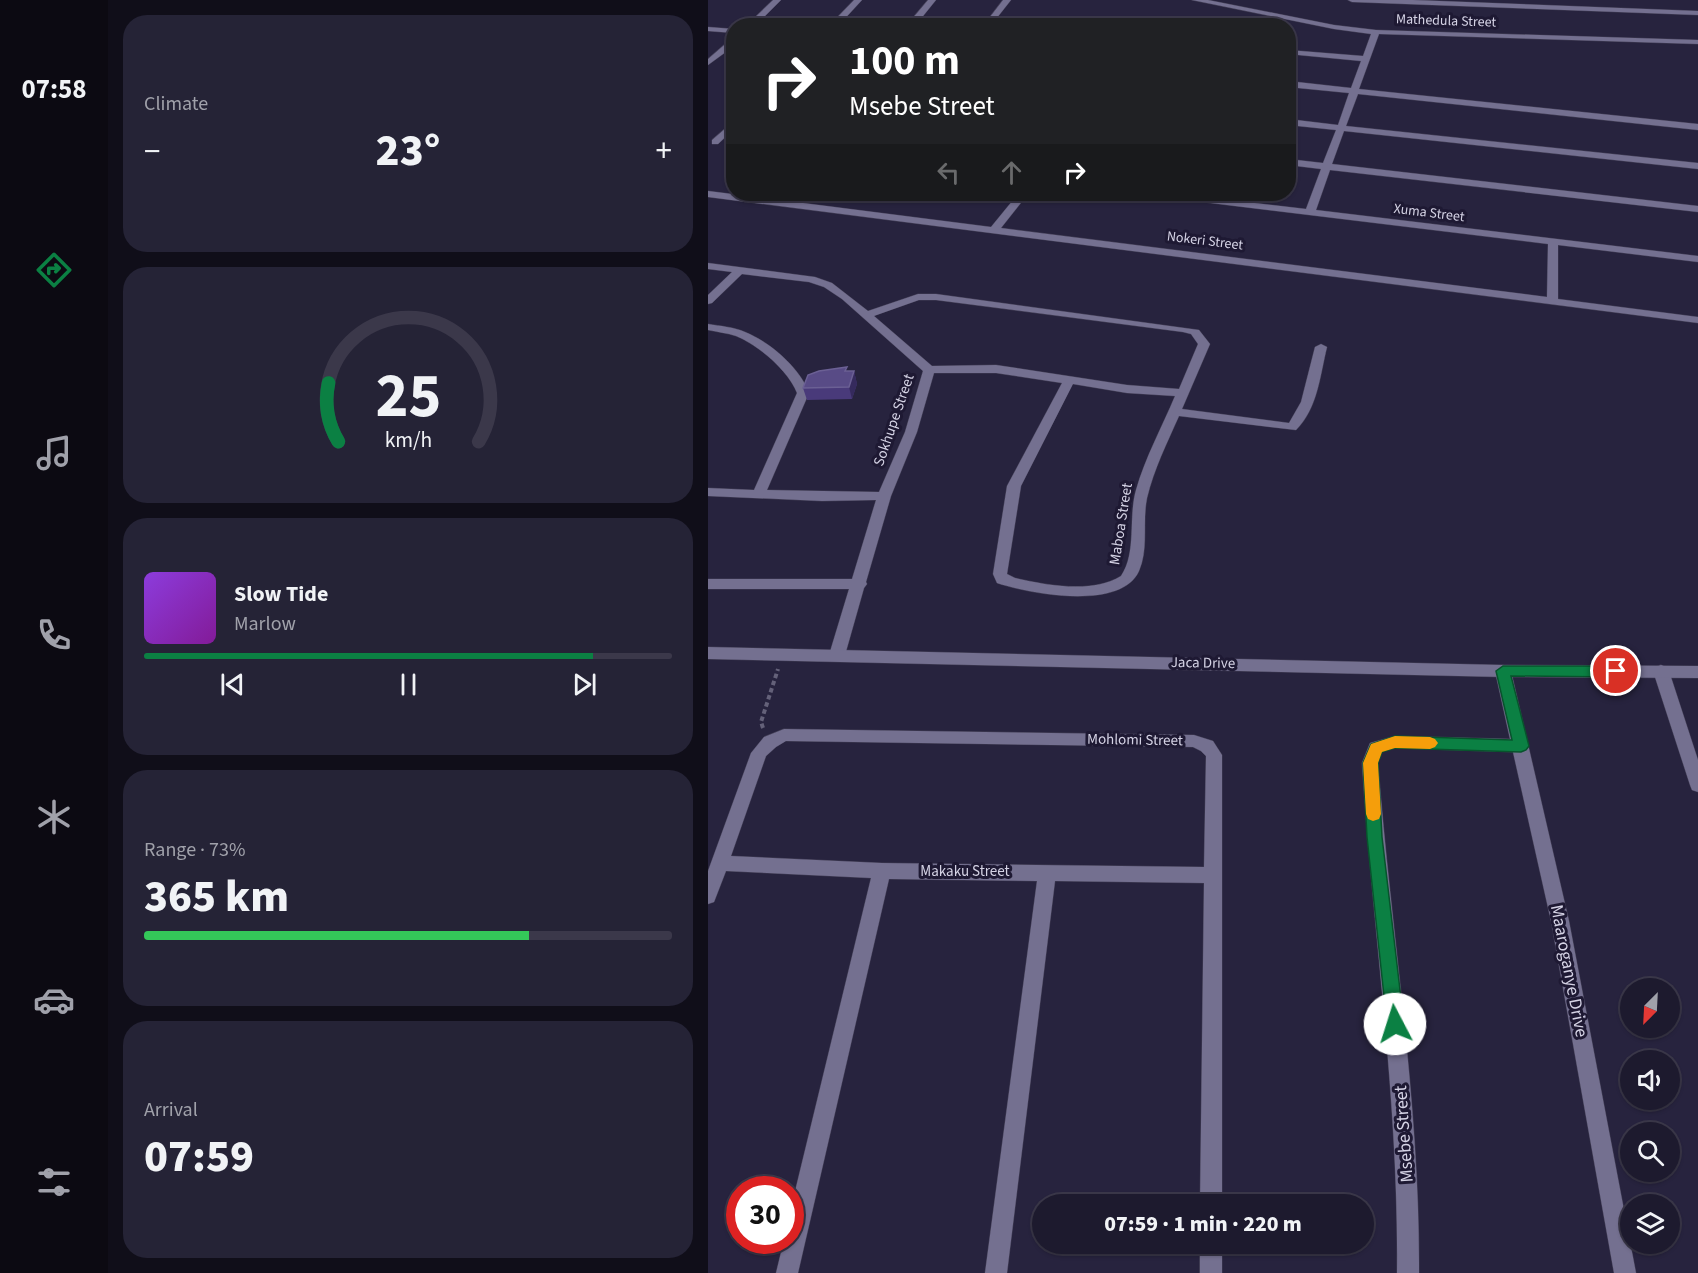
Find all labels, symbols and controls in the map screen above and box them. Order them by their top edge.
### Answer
street label: Mathedula Street [1396,9,1497,33]
text: 100 m [849,31,960,91]
icon: right [750,42,828,120]
text: 07:58 [21,70,87,109]
text: Msebe Street [849,87,995,126]
text: Climate [144,90,208,118]
text: 23° [376,119,440,183]
text: − [144,128,160,175]
text: + [656,128,672,175]
icon: left [932,156,965,189]
icon: ahead [995,156,1028,189]
icon: right [1058,156,1091,189]
street label: Xuma Street [1392,199,1466,227]
street label: Nokeri Street [1166,226,1244,256]
icon: directions [33,249,75,291]
text: 25 [375,352,441,441]
street label: Sokhupe Street [868,371,920,469]
text: km/h [384,425,432,456]
icon: music [33,432,75,474]
street label: Maboa Street [1104,481,1138,567]
text: Slow Tide [234,578,328,610]
text: Marlow [234,610,296,638]
icon: phone [33,614,75,656]
pin [1590,645,1641,696]
street label: Jaca Drive [1171,652,1235,674]
icon: arrive [1599,654,1632,687]
icon: previous [216,668,249,701]
icon: pause [392,668,425,701]
icon: next [568,668,601,701]
street label: Mohlomi Street [1087,729,1183,751]
icon: climate [33,796,75,838]
text: Range · 73% [144,836,245,864]
street label: Makaku Street [920,861,1010,882]
text: 365 km [144,865,289,929]
street label: Maaroganye Drive [1544,903,1594,1040]
north arrow [1620,978,1680,1038]
map controls [1620,978,1680,1254]
icon: car [33,979,75,1021]
position arrow [1363,992,1427,1056]
button: sound [1620,1050,1680,1110]
street label: Msebe Street [1388,1085,1420,1183]
text: Arrival [144,1096,198,1124]
button: search [1620,1122,1680,1182]
text: 07:59 [144,1125,254,1189]
icon: filters [33,1161,75,1203]
speed limit sign: 30 [726,1176,804,1254]
button: layers [1620,1194,1680,1254]
text: 07:59 · 1 min · 220 m [1104,1208,1302,1240]

